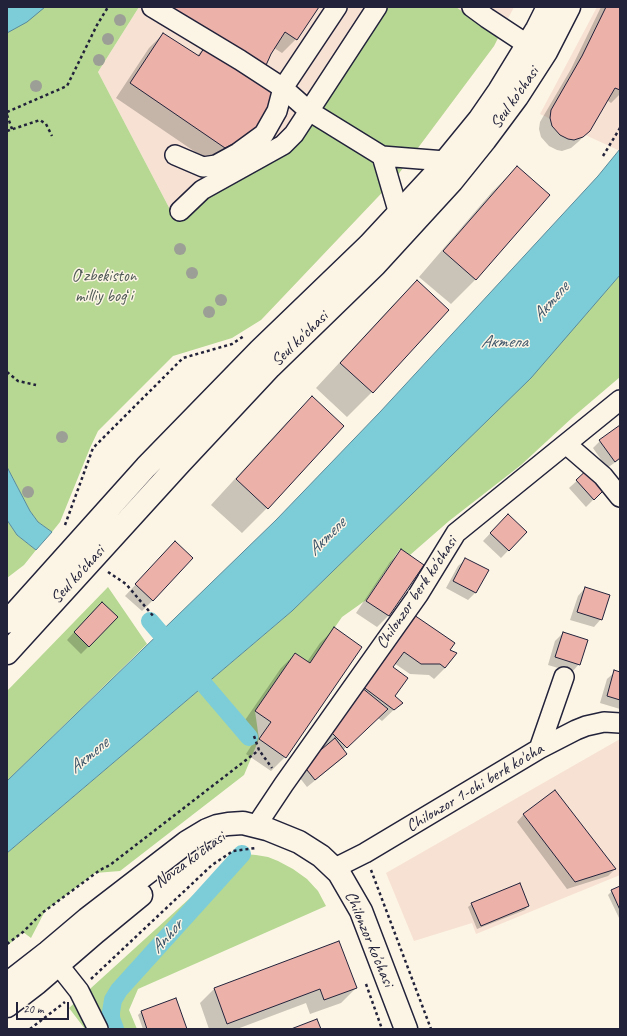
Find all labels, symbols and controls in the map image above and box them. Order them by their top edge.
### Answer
street label: Seul ko'chasi [486,63,544,133]
park label: Oʻzbekiston milliy bogʻi [72,267,136,307]
water label: Актепе [528,278,574,326]
street label: Seul ko'chasi [267,307,333,371]
water label: Актепа [481,331,527,353]
water label: Актепе [303,513,351,561]
street label: Chilonzor berk ko'chasi [372,533,462,653]
street label: Seul ko'chasi [47,542,109,608]
water label: Актепе [65,733,113,779]
street label: Chilonzor 1-chi berk ko'cha [403,739,547,837]
street label: Novza ko'chasi [151,827,229,893]
street label: Chilonzor ko'chasi [340,888,398,990]
water label: Anhor [146,916,188,958]
scale bar [18,994,71,1020]
text: 20 m [23,1001,43,1017]

